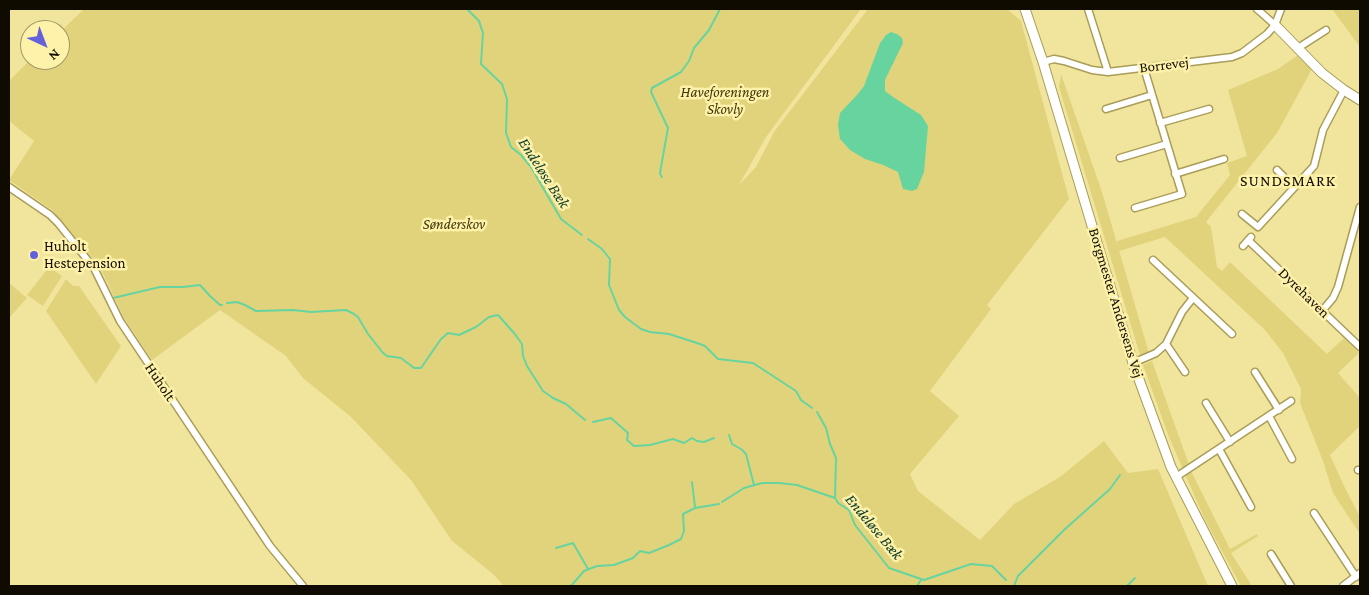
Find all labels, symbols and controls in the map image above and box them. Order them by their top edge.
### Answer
north arrow [20,20,70,70]
text: N [46,46,64,64]
street label: Borrevej [1138,53,1190,77]
park label: Haveforeningen Skovly [681,83,769,118]
water label: Endeløse Bæk [514,134,574,212]
district label: SUNDSMARK [1239,171,1337,191]
park label: Sønderskov [423,215,485,233]
street label: Borgmester Andersens Vej [1085,226,1147,380]
place label: Huholt Hestepension [44,237,126,272]
marker: Huholt Hestepension [28,249,40,261]
street label: Dyrehaven [1274,264,1334,322]
street label: Huholt [141,359,179,405]
water label: Endeløse Bæk [841,490,907,564]

